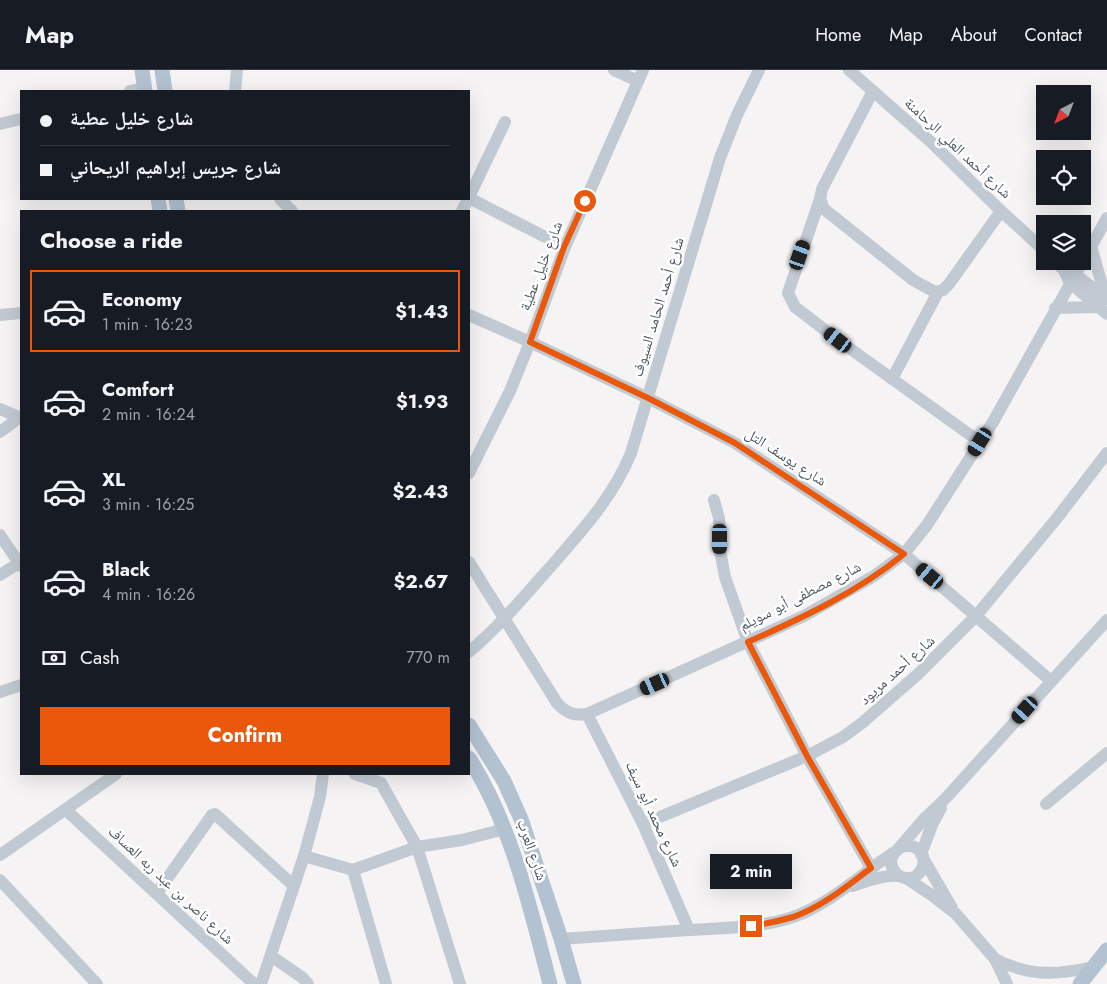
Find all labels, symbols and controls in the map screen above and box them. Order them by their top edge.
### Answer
text: Map [25,17,74,52]
text: Home [815,22,861,48]
text: Map [889,22,923,48]
text: About [951,22,996,48]
text: Contact [1024,22,1082,48]
north arrow [1036,85,1091,140]
map controls [1036,85,1091,270]
street label: شارع أحمد العلي الرحامنة [899,92,1017,204]
text: شارع خليل عطية [70,105,193,132]
button: locate [1036,150,1091,205]
text: شارع جريس إبراهيم الريحاني [70,154,281,181]
route start [574,190,596,212]
button: layers [1036,215,1091,270]
street label: شارع خليل عطية [514,218,568,314]
text: Choose a ride [40,224,183,256]
street label: شارع أحمد الحامد السيوف [626,234,690,379]
car [788,238,811,272]
text: Economy [102,286,182,313]
icon: car [42,289,87,334]
text: $1.43 [395,298,448,325]
text: 1 min · 16:23 [102,313,193,336]
car [821,325,854,355]
text: Comfort [102,376,174,403]
icon: car [42,379,87,424]
text: $1.93 [396,388,448,415]
text: 2 min · 16:24 [102,403,195,426]
street label: شارع يوسف التل [741,422,831,492]
car [965,425,994,459]
text: XL [102,466,125,493]
icon: car [42,469,87,514]
text: $2.43 [393,478,448,505]
text: 3 min · 16:25 [102,493,194,516]
car [712,524,727,554]
text: Black [102,556,150,583]
street label: شارع مصطفى أبو سويلم [735,556,865,636]
icon: car [42,559,87,604]
car [913,561,946,591]
text: $2.67 [393,568,448,595]
text: 4 min · 16:26 [102,583,195,606]
street label: شارع أحمد مريود [854,630,940,710]
icon: cash [40,644,68,672]
text: Cash [80,644,120,671]
text: 770 m [406,646,450,669]
car [638,671,671,697]
car [1009,694,1040,726]
button: Confirm [40,707,450,765]
street label: شارع محمد أبو سيف [620,758,688,871]
street label: شارع العرب [511,816,553,884]
street label: شارع ناصر بن عبد ربه العساف [103,821,239,949]
callout: 2 min [710,854,792,888]
text: 2 min [730,860,772,883]
route end [740,915,762,937]

